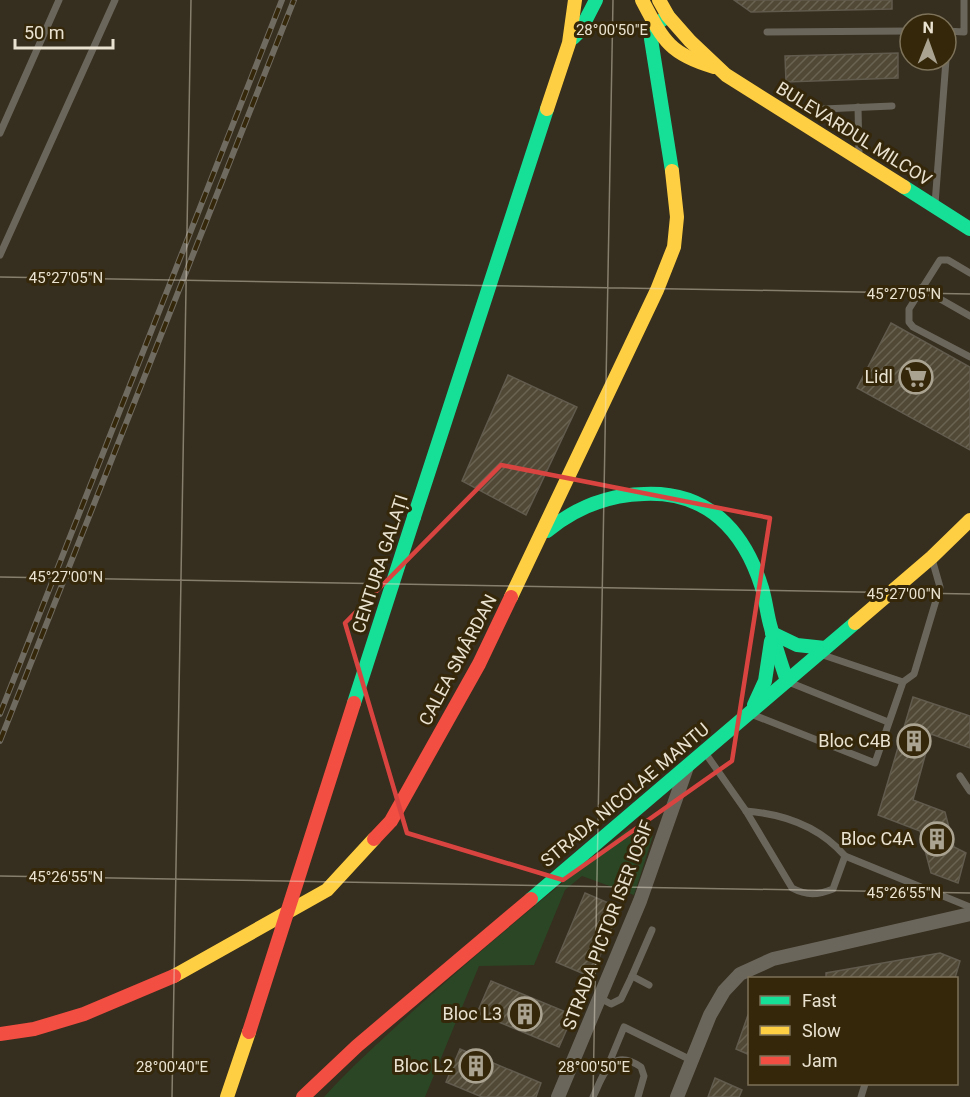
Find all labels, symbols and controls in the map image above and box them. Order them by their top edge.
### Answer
scale bar [15,12,112,50]
north arrow [898,12,958,72]
text: N [922,18,934,37]
text: 28°00'50"E [576,21,649,39]
text: 50 m [24,22,64,43]
street label: BULEVARDUL MILCOV [773,77,936,190]
text: 45°27'05"N [29,269,103,287]
text: 45°27'05"N [867,285,941,303]
supermarket icon: Lidl [898,359,934,395]
place label: Lidl [864,366,893,387]
street label: CENTURA GALAȚI [347,492,413,636]
text: 45°27'00"N [29,568,103,586]
text: 45°27'00"N [867,585,941,603]
street label: CALEA SMÂRDAN [414,591,501,729]
street label: STRADA NICOLAE MANTU [536,718,713,871]
building icon: Bloc C4B [896,723,932,759]
place label: Bloc C4B [818,730,891,751]
street label: STRADA PICTOR ISER IOSIF [558,817,657,1032]
building icon: Bloc C4A [919,821,955,857]
place label: Bloc C4A [841,828,914,849]
text: 45°26'55"N [29,868,103,886]
text: 45°26'55"N [867,884,941,902]
legend [748,977,958,1085]
text: Fast [802,990,837,1011]
building icon: Bloc L3 [507,996,543,1032]
place label: Bloc L3 [442,1003,502,1024]
text: Slow [802,1020,841,1041]
building icon: Bloc L2 [458,1048,494,1084]
text: Jam [802,1050,838,1071]
place label: Bloc L2 [393,1055,453,1076]
text: 28°00'40"E [136,1058,209,1076]
text: 28°00'50"E [558,1058,631,1076]

